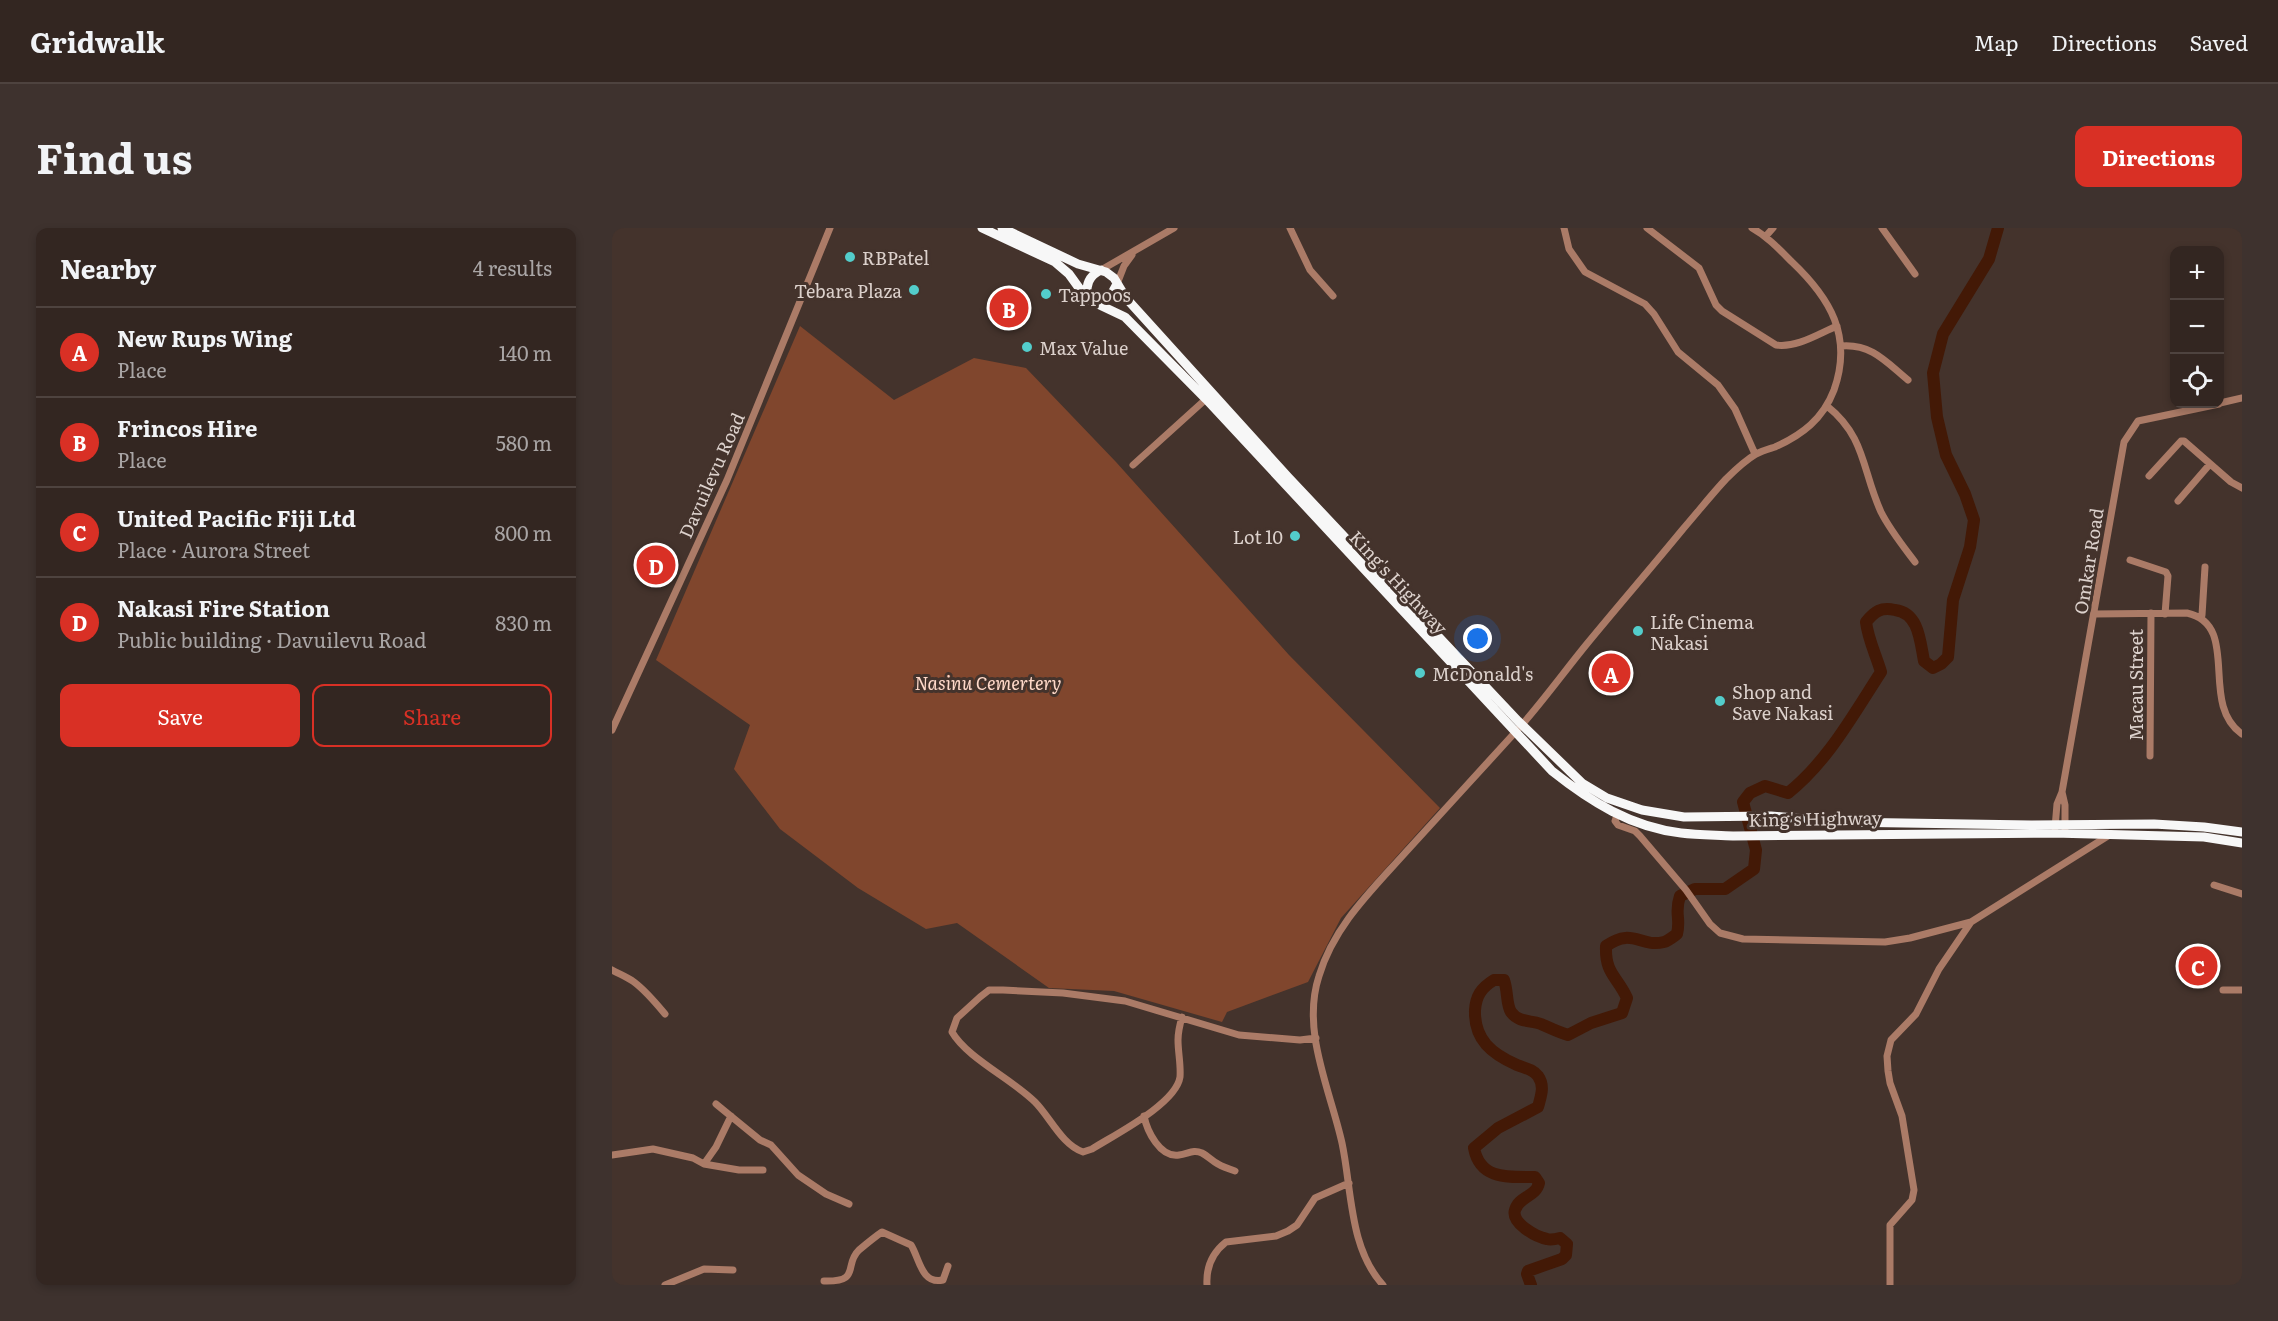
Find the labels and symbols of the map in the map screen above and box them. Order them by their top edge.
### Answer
place label: RBPatel [862,244,929,271]
marker: RBPatel [843,250,857,264]
place label: Tebara Plaza [794,277,902,304]
place label: Tappoos [1058,281,1131,308]
marker: Tebara Plaza [907,283,921,297]
pin: B [990,286,1028,331]
marker: Tappoos [1039,287,1053,301]
place label: Max Value [1039,334,1128,361]
marker: Max Value [1020,340,1034,354]
street label: Davuilevu Road [671,408,751,542]
street label: Omkar Road [2066,506,2110,616]
place label: Lot 10 [1233,523,1283,550]
street label: King's Highway [1344,524,1455,641]
marker: Lot 10 [1288,529,1302,543]
pin: D [636,542,675,588]
place label: Life Cinema Nakasi [1650,608,1754,656]
your location [1463,624,1492,653]
marker: Life Cinema Nakasi [1631,624,1645,638]
street label: Macau Street [2122,628,2149,741]
pin: A [1592,650,1630,696]
place label: McDonald's [1432,660,1533,687]
marker: McDonald's [1413,666,1427,680]
park label: Nasinu Cemertery [914,669,1062,696]
place label: Shop and Save Nakasi [1732,678,1833,726]
marker: Shop and Save Nakasi [1713,694,1727,708]
street label: King's Highway [1748,803,1883,833]
pin: C [2178,944,2218,988]

